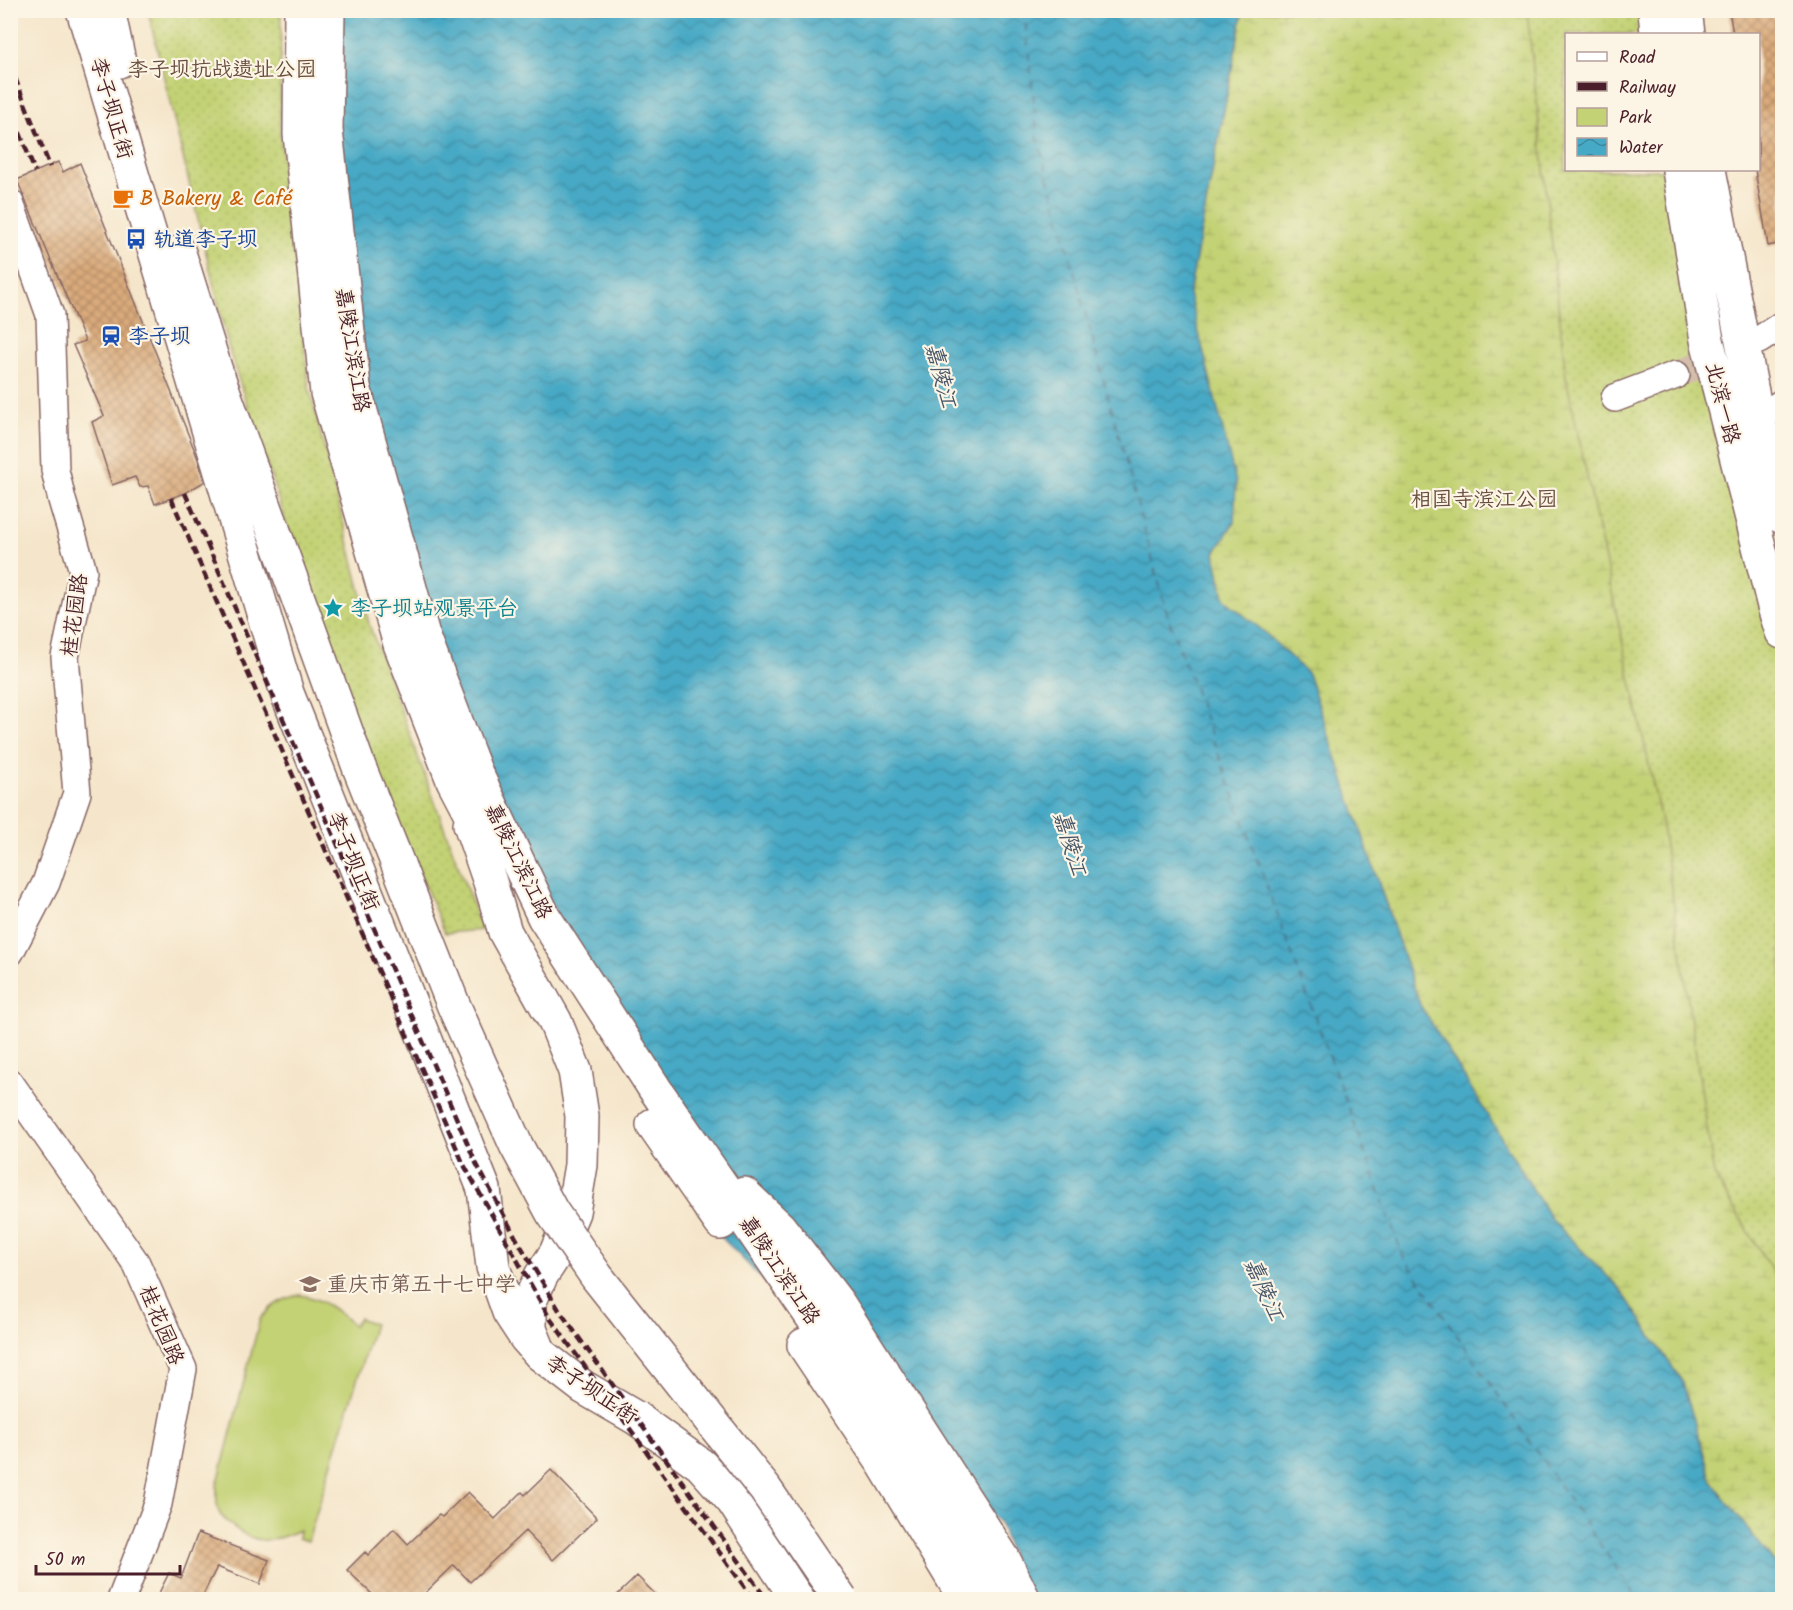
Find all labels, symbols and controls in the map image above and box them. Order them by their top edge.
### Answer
legend [1565,33,1760,171]
text: Road [1619,44,1656,73]
street label: 李子坝正街 [80,53,141,163]
park label: 李子坝抗战遗址公园 [128,54,317,87]
text: Railway [1619,74,1676,103]
text: Park [1619,104,1652,133]
text: Water [1619,134,1664,163]
place label: B Bakery & Café [140,183,293,216]
cafe icon: B Bakery & Café [111,186,135,210]
place label: 轨道李子坝 [153,224,258,257]
bus stop icon: 轨道李子坝 [124,227,148,251]
street label: 嘉陵江滨江路 [325,285,378,415]
place label: 李子坝 [128,321,191,354]
station icon: 李子坝 [99,324,123,348]
water label: 嘉陵江 [914,339,965,413]
street label: 北滨一路 [1695,359,1748,448]
park label: 相国寺滨江公园 [1411,484,1558,517]
street label: 桂花园路 [53,571,98,659]
place label: 李子坝站观景平台 [350,593,518,626]
place icon: 李子坝站观景平台 [321,596,345,620]
street label: 嘉陵江滨江路 [475,798,560,926]
street label: 李子坝正街 [318,807,388,916]
water label: 嘉陵江 [1042,807,1095,881]
street label: 嘉陵江滨江路 [730,1209,828,1332]
water label: 嘉陵江 [1233,1253,1293,1328]
place label: 重庆市第五十七中学 [327,1269,516,1302]
school or university icon: 重庆市第五十七中学 [298,1272,322,1296]
street label: 桂花园路 [130,1280,192,1371]
street label: 李子坝正街 [538,1347,644,1433]
scale bar [36,1538,180,1576]
text: 50 m [45,1546,85,1575]

